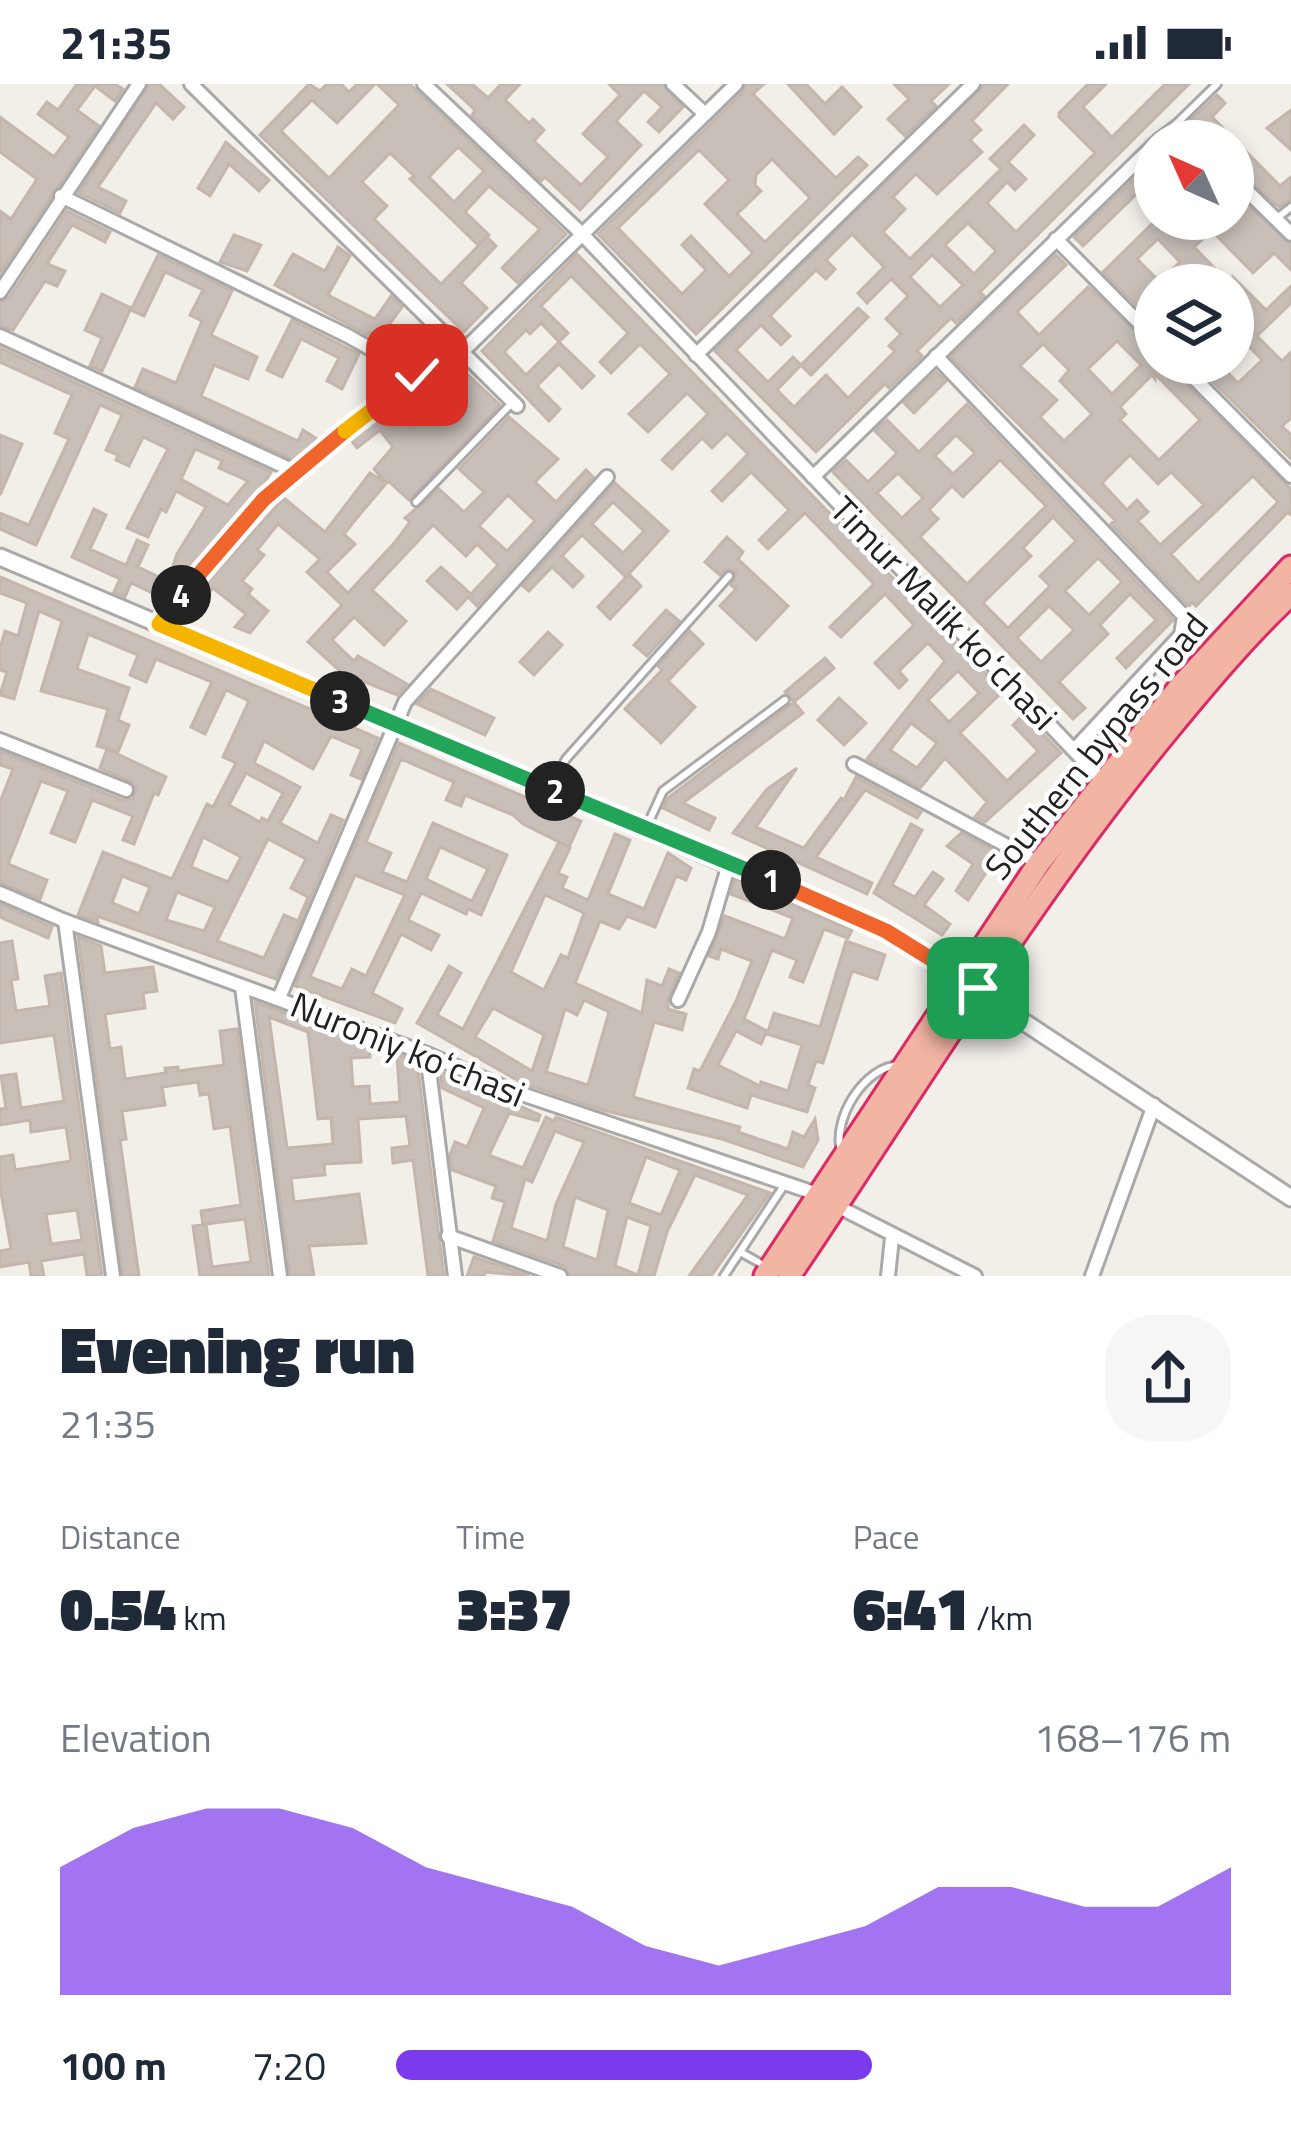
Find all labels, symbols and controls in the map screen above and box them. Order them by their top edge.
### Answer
text: 21:35 [60,8,172,76]
north arrow [1134,120,1254,240]
map controls [1134,120,1254,384]
button: layers [1134,264,1254,384]
pin [366,324,468,426]
icon: check [384,342,450,408]
street label: Timur Malik koʻchasi [818,483,1071,742]
pin: 4 [151,565,211,625]
text: 4 [172,570,190,620]
street label: Southern bypass road [970,600,1221,891]
pin: 3 [310,671,370,731]
text: 3 [331,676,349,726]
pin: 2 [525,761,585,821]
text: 2 [546,766,564,816]
pin: 1 [741,850,801,910]
text: 1 [762,855,780,905]
pin [927,937,1029,1039]
icon: arrive [945,955,1011,1021]
street label: Nuroniy koʻchasi [283,976,534,1121]
text: Evening run [60,1298,415,1399]
button: share [1105,1315,1231,1441]
text: 21:35 [60,1394,156,1453]
text: Distance [60,1512,181,1562]
text: Time [456,1512,525,1562]
text: Pace [853,1512,919,1562]
text: 0.54 [60,1562,176,1653]
text: 3:37 [456,1562,573,1653]
text: 6:41 [853,1562,969,1653]
text: km [176,1593,227,1643]
text: /km [969,1593,1033,1643]
text: Elevation [60,1708,212,1767]
text: 168–176 m [1034,1708,1231,1767]
text: 100 m [60,2036,167,2095]
text: 7:20 [252,2036,326,2095]

